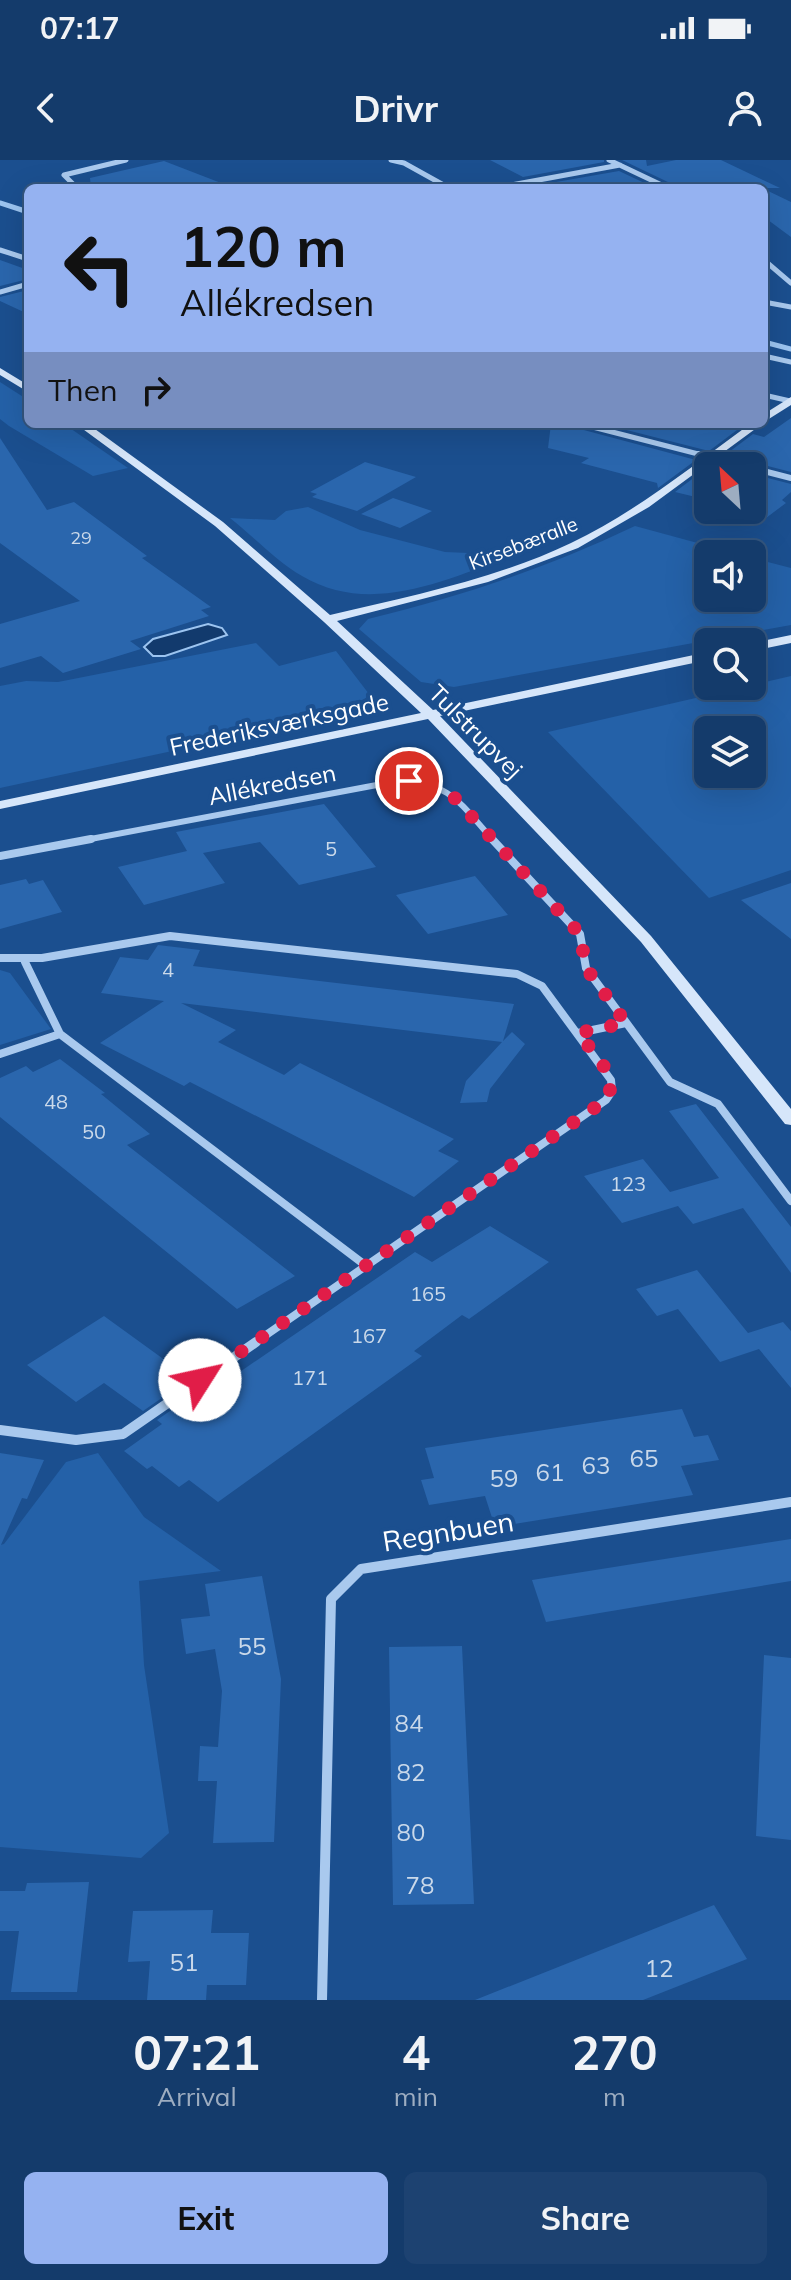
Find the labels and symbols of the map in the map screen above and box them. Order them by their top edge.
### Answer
north arrow [694,452,766,524]
street label: Kirsebæralle [465,511,581,575]
house number: 29 [70,526,92,549]
street label: Tulstrupvej [423,678,529,784]
street label: Frederiksværksgade [167,686,391,762]
pin [375,747,443,815]
street label: Allékredsen [206,757,338,811]
house number: 5 [325,836,337,861]
house number: 4 [162,957,174,982]
house number: 48 [44,1089,68,1114]
house number: 50 [82,1119,106,1144]
house number: 123 [610,1171,646,1196]
house number: 165 [410,1281,446,1306]
house number: 167 [351,1323,387,1348]
position arrow [158,1338,242,1422]
house number: 171 [292,1365,328,1390]
house number: 65 [630,1443,658,1473]
house number: 63 [582,1450,610,1480]
house number: 61 [536,1457,564,1487]
house number: 59 [490,1463,518,1493]
street label: Regnbuen [380,1503,516,1559]
house number: 55 [238,1631,266,1661]
house number: 84 [395,1708,423,1738]
house number: 82 [397,1757,425,1787]
house number: 80 [397,1817,425,1847]
house number: 78 [406,1870,434,1900]
house number: 51 [170,1947,198,1977]
house number: 12 [645,1953,673,1983]

